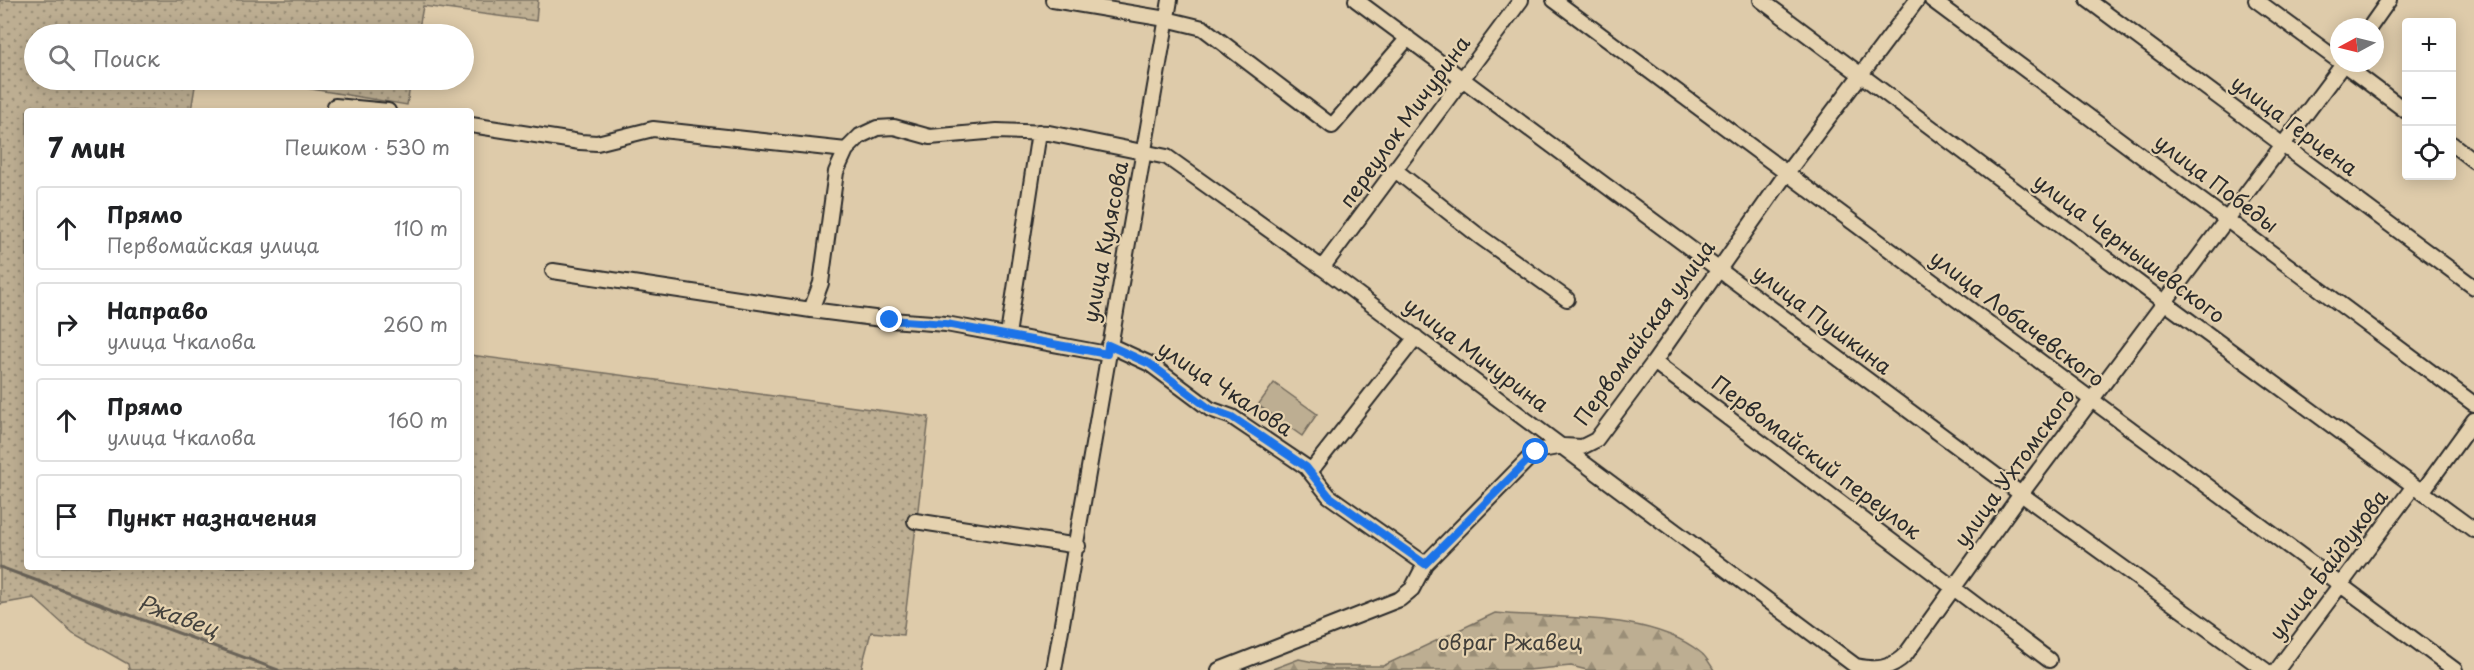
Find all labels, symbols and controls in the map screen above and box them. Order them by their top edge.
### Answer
north arrow [2330,18,2384,72]
map controls [2402,18,2456,180]
button: + [2402,18,2456,72]
search box [24,24,474,90]
street label: переулок Мичурина [1330,27,1477,214]
icon: search [45,41,78,74]
text: Поиск [93,41,160,74]
street label: улица Герцена [2225,66,2365,183]
button: − [2402,72,2456,126]
street label: улица Победы [2148,125,2286,240]
button: locate [2402,126,2456,180]
text: 7 мин [48,128,126,167]
text: Пешком · 530 m [285,132,450,162]
street label: улица Кулясова [1073,158,1135,325]
street label: улица Чернышевского [2028,164,2233,330]
text: Прямо [107,197,182,230]
icon: ahead [50,212,83,245]
text: 110 m [394,213,448,243]
text: Первомайская улица [107,230,319,260]
street label: Первомайская улица [1565,232,1722,431]
street label: улица Лобачевского [1924,241,2112,394]
street label: улица Пушкина [1747,255,1900,382]
street label: улица Мичурина [1398,288,1557,419]
text: Направо [107,293,208,326]
route end [876,306,902,332]
icon: right [50,308,83,341]
text: 260 m [383,309,448,339]
text: улица Чкалова [107,326,255,356]
street label: улица Чкалова [1152,331,1300,443]
street label: Первомайский переулок [1706,367,1929,546]
street label: улица Ухтомского [1945,381,2082,553]
text: Прямо [107,389,182,422]
icon: ahead [50,404,83,437]
text: 160 m [388,405,448,435]
text: улица Чкалова [107,422,255,452]
route start [1522,438,1548,464]
street label: улица Байдукова [2260,482,2395,646]
icon: arrive [50,500,83,533]
text: Пункт назначения [107,500,317,533]
water label: Ржавец [133,585,224,645]
park label: овраг Ржавец [1438,625,1583,657]

